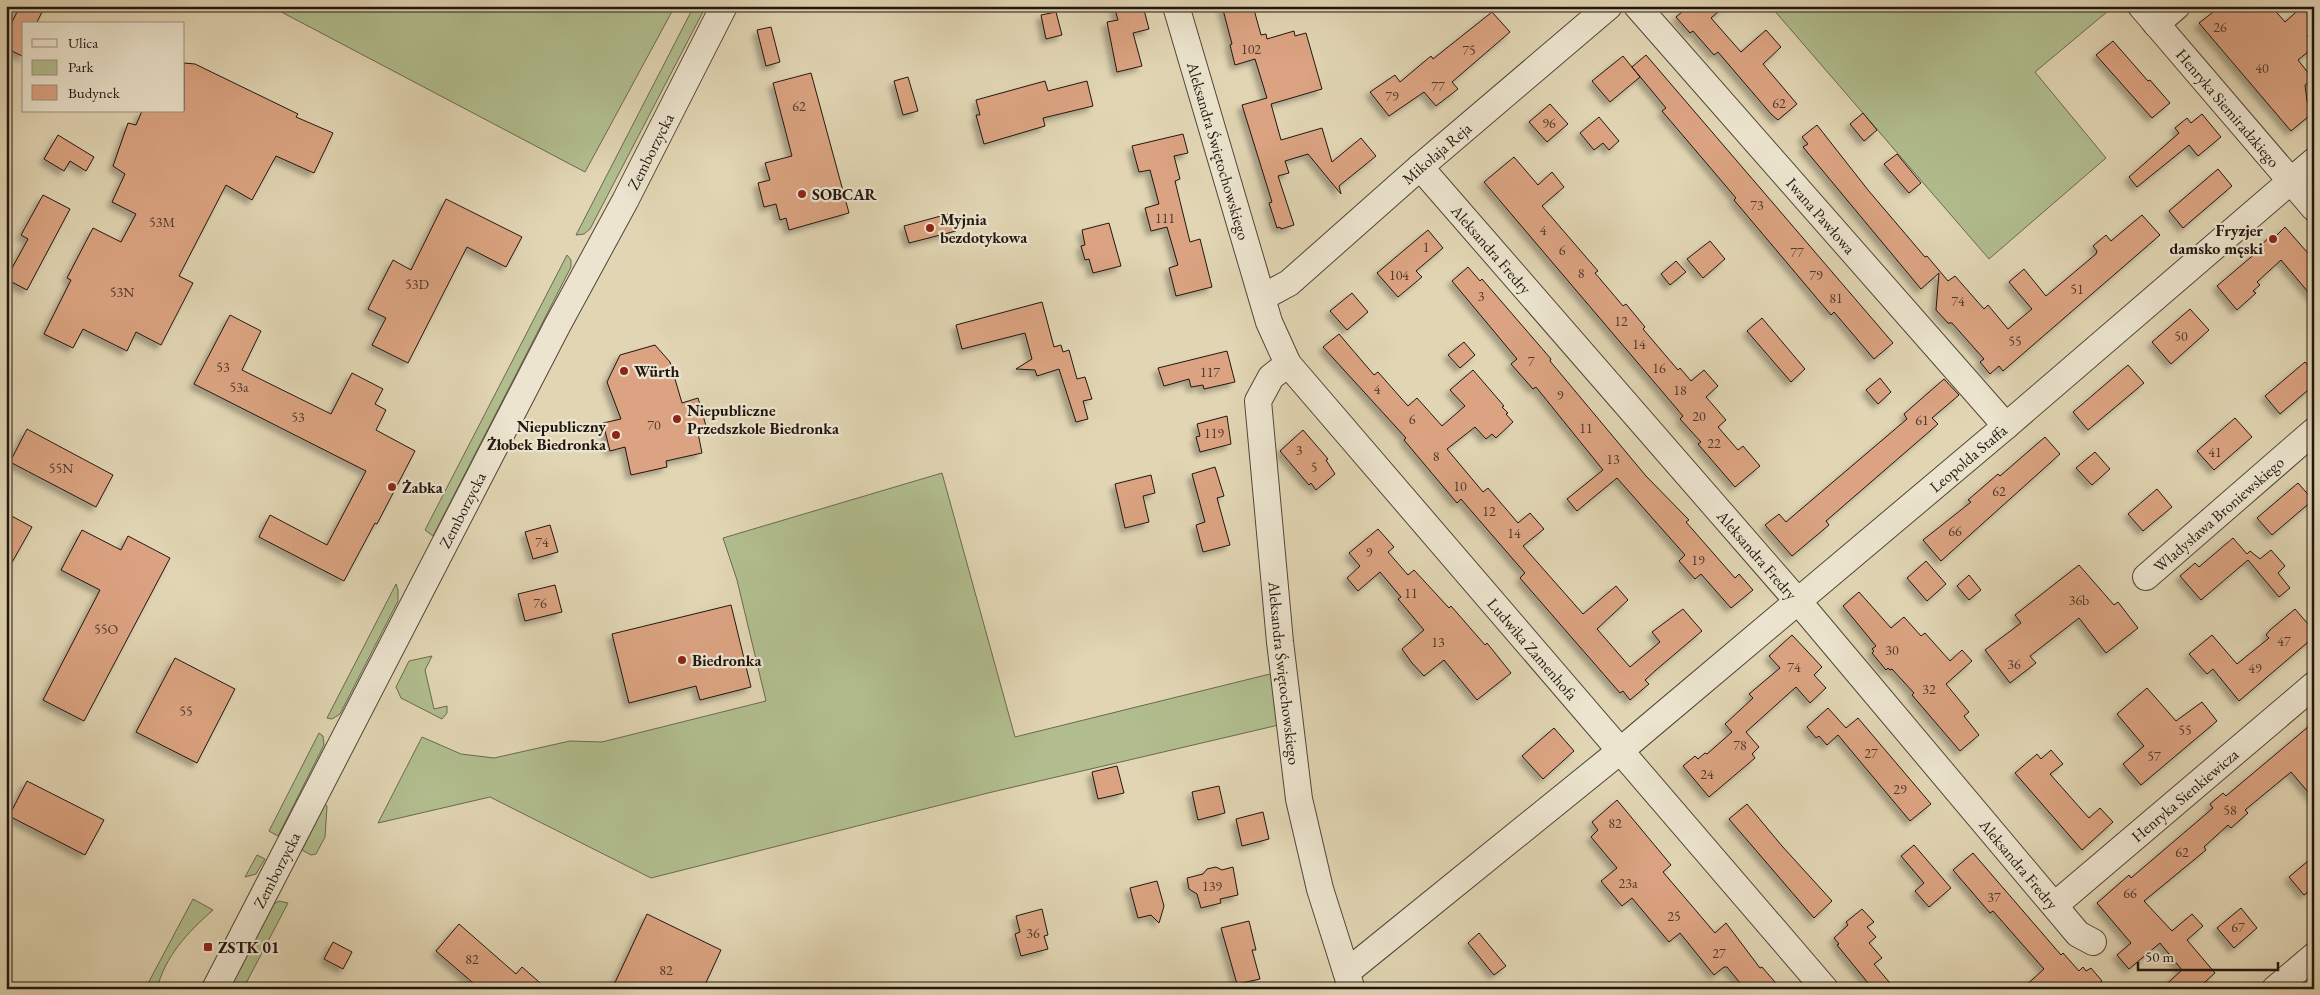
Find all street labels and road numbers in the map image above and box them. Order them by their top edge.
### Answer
street label: Henryka Siemiradzkiego [2172,44,2285,171]
street label: Aleksandra Świętochowskiego [1182,58,1255,242]
street label: Zemborzycka [622,109,679,193]
street label: Mikołaja Reja [1397,117,1476,189]
street label: Iwana Pawłowa [1782,173,1861,259]
street label: Aleksandra Fredry [1446,199,1537,299]
street label: Leopolda Staffa [1925,419,2011,497]
street label: Władysława Broniewskiego [2149,451,2288,577]
street label: Zemborzycka [434,468,491,552]
street label: Aleksandra Fredry [1712,505,1803,605]
street label: Aleksandra Świętochowskiego [1264,579,1305,766]
street label: Ludwika Zamenhofa [1483,593,1583,705]
street label: Henryka Sienkiewicza [2127,743,2243,846]
street label: Aleksandra Fredry [1974,814,2064,914]
street label: Zemborzycka [248,828,305,912]

